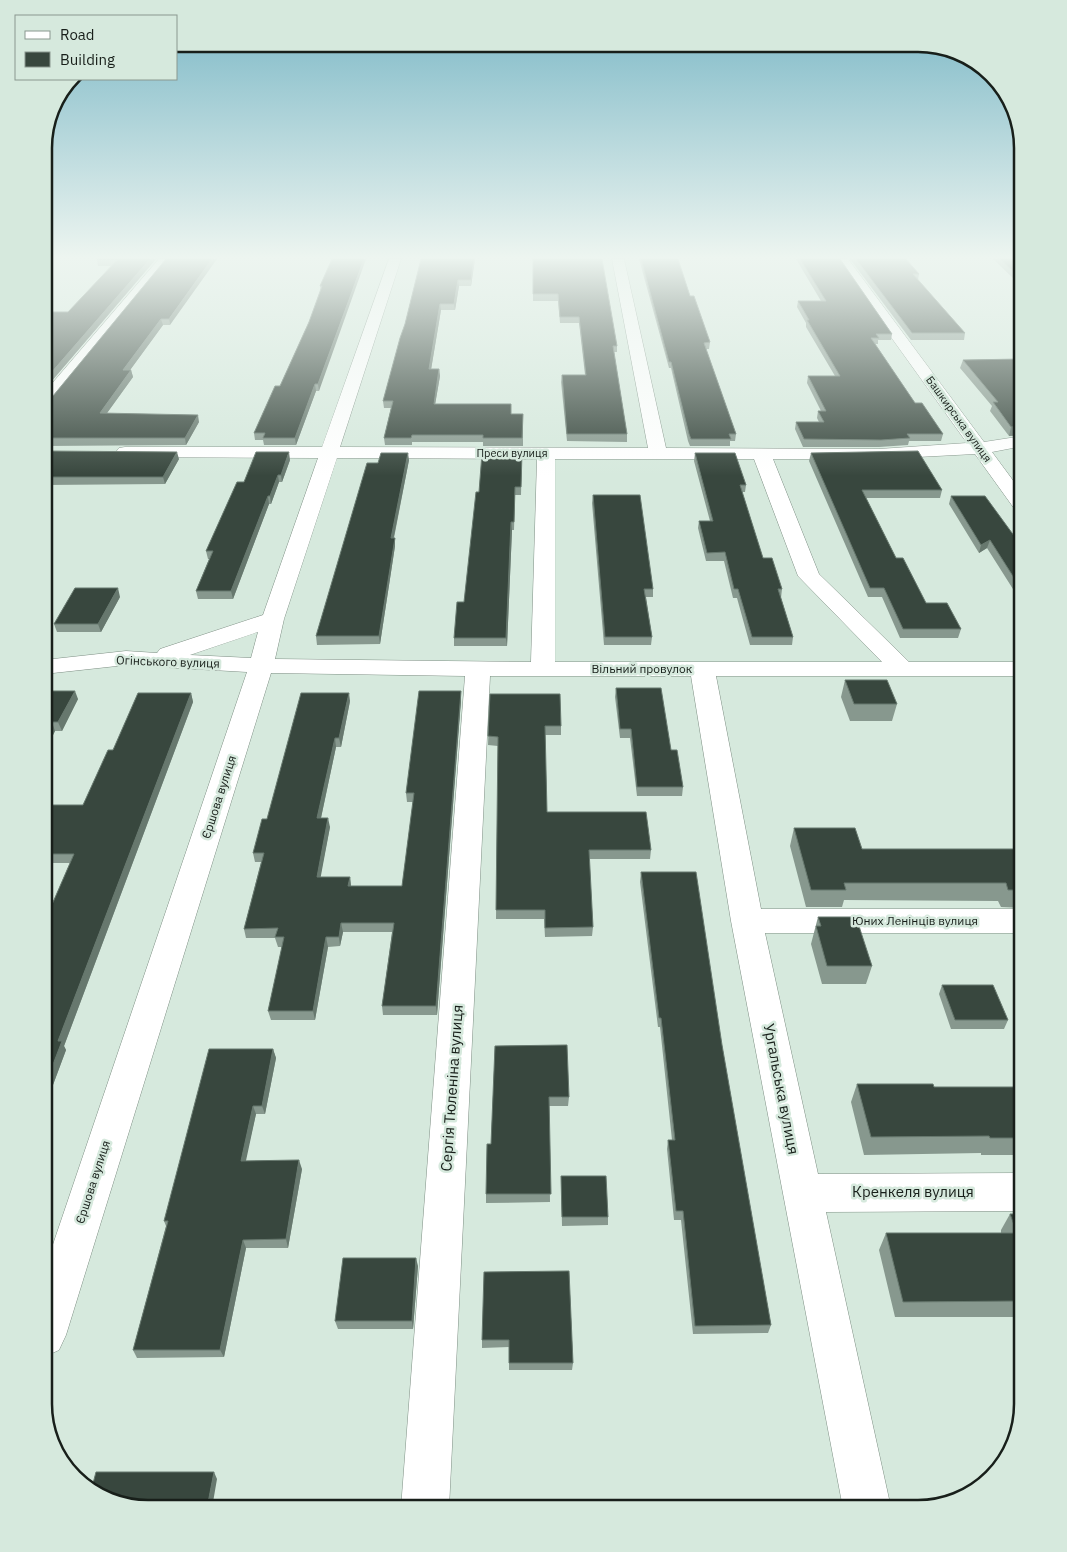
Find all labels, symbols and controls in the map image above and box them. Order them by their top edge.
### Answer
legend [15,15,178,80]
text: Road [60,25,95,44]
text: Building [60,50,115,69]
street label: Башкирська вулиця [923,373,995,465]
street label: Преси вулиця [476,446,548,460]
street label: Огінського вулиця [116,652,220,671]
street label: Вільний провулок [592,661,693,676]
street label: Єршова вулиця [198,753,239,840]
street label: Юних Ленінців вулиця [852,913,978,928]
street label: Сергія Тюленіна вулиця [436,1004,467,1172]
street label: Ургальська вулиця [760,1022,803,1156]
street label: Єршова вулиця [72,1138,113,1225]
street label: Кренкеля вулиця [852,1182,974,1201]

